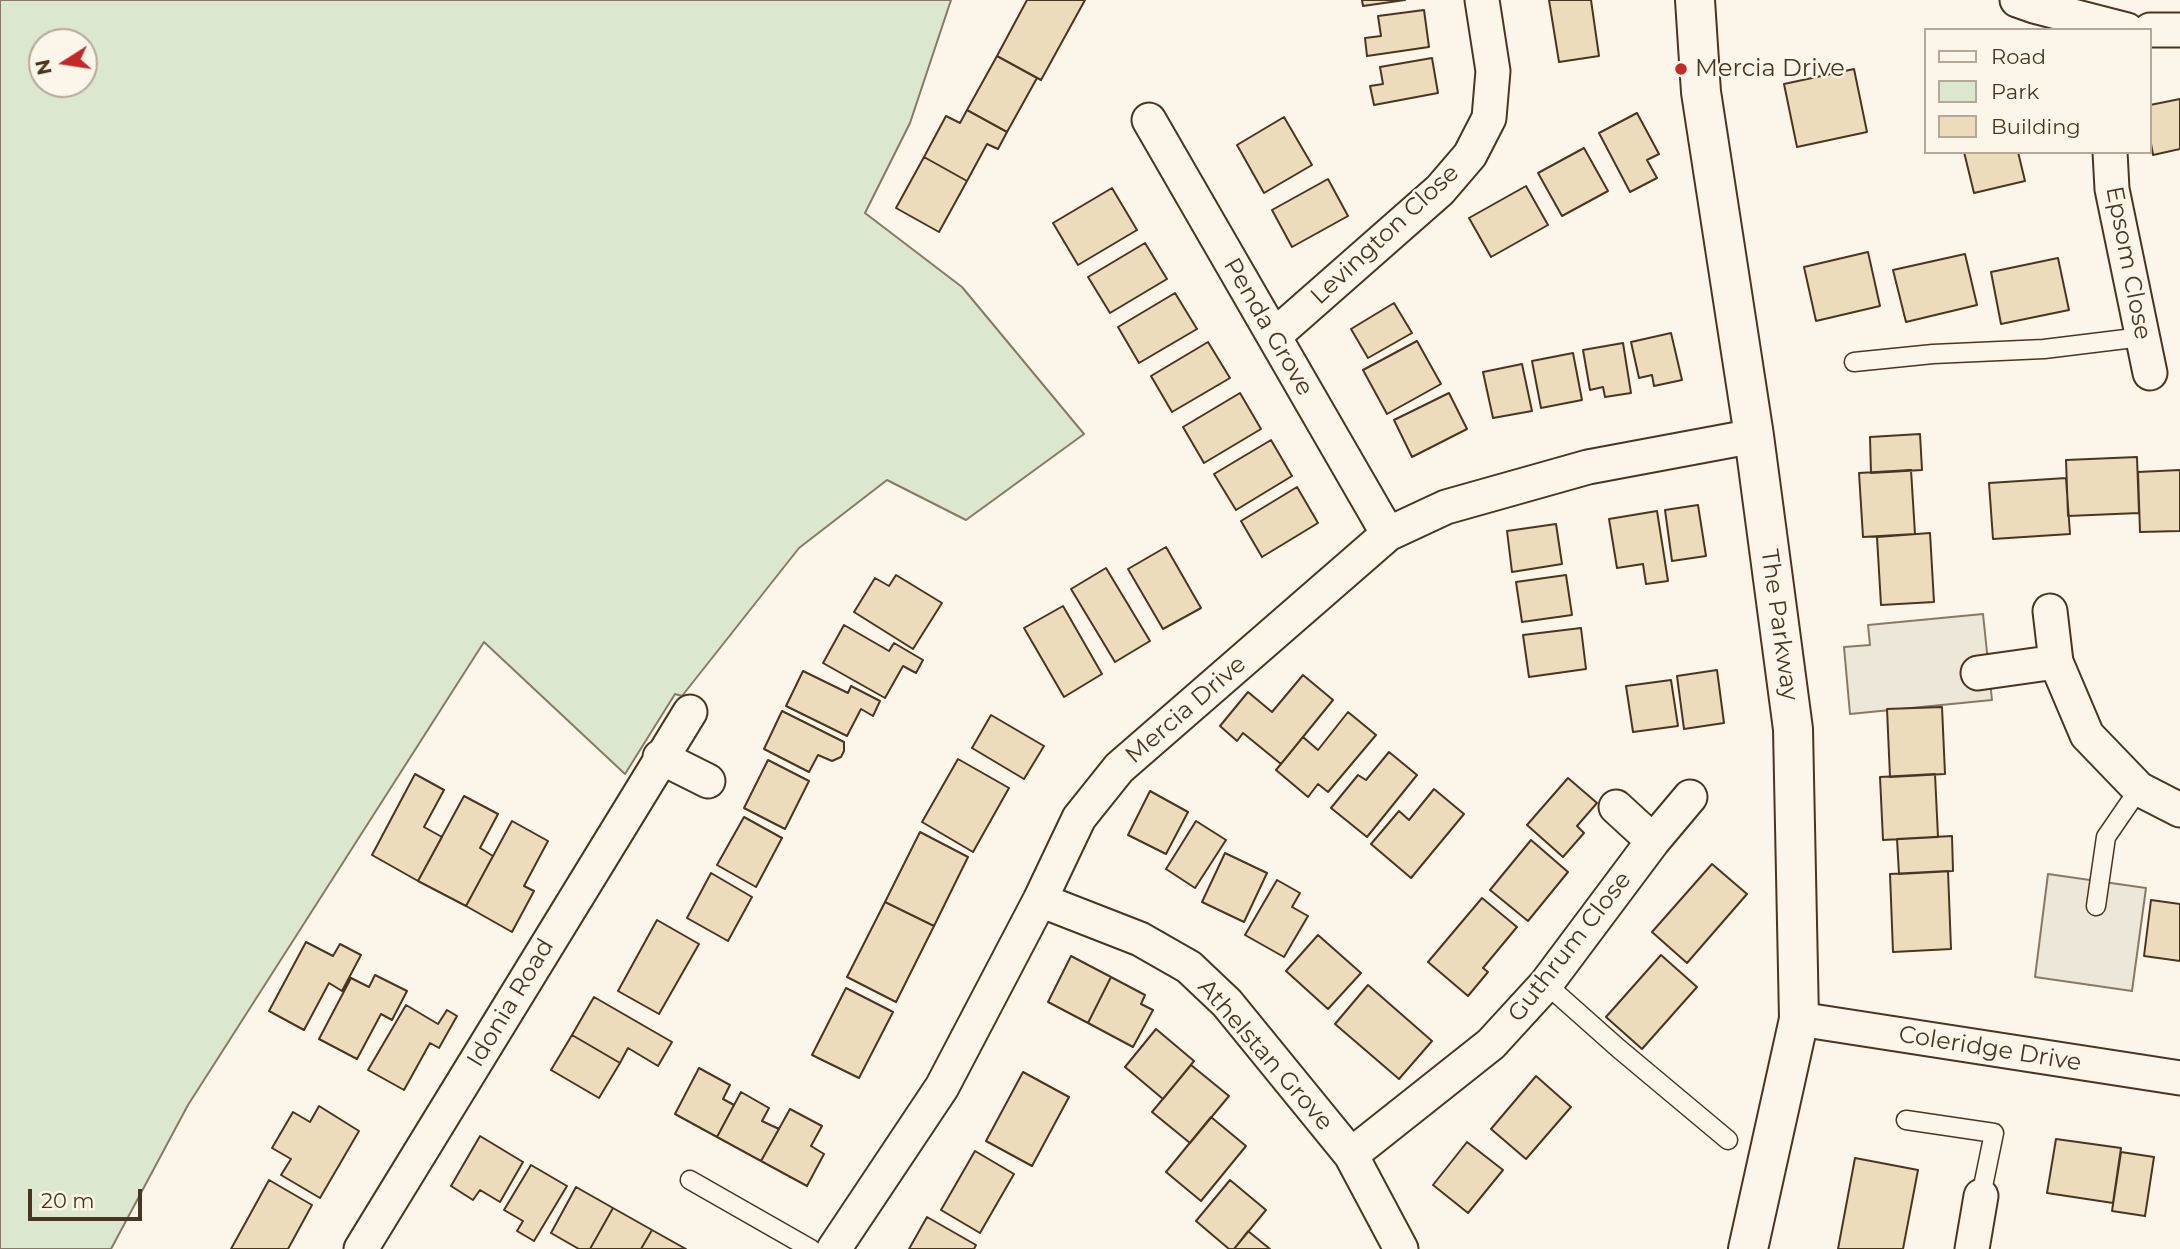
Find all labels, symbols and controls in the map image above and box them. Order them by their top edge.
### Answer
north arrow [28,28,98,98]
legend [1924,28,2152,154]
text: Road [1991,44,2046,69]
place label: Mercia Drive [1695,55,1845,83]
text: N [31,57,57,77]
marker: Mercia Drive [1673,61,1689,77]
text: Park [1991,79,2039,104]
text: Building [1991,114,2081,139]
street label: Levington Close [1305,159,1465,311]
street label: Epsom Close [2099,184,2157,342]
street label: Penda Grove [1217,253,1319,401]
street label: The Parkway [1754,548,1804,702]
street label: Mercia Drive [1120,650,1252,770]
street label: Guthrum Close [1502,866,1638,1028]
street label: Idonia Road [461,934,561,1072]
street label: Athelstan Grove [1191,973,1339,1137]
street label: Coleridge Drive [1897,1020,2083,1078]
scale bar [32,1176,145,1220]
text: 20 m [41,1188,95,1213]

